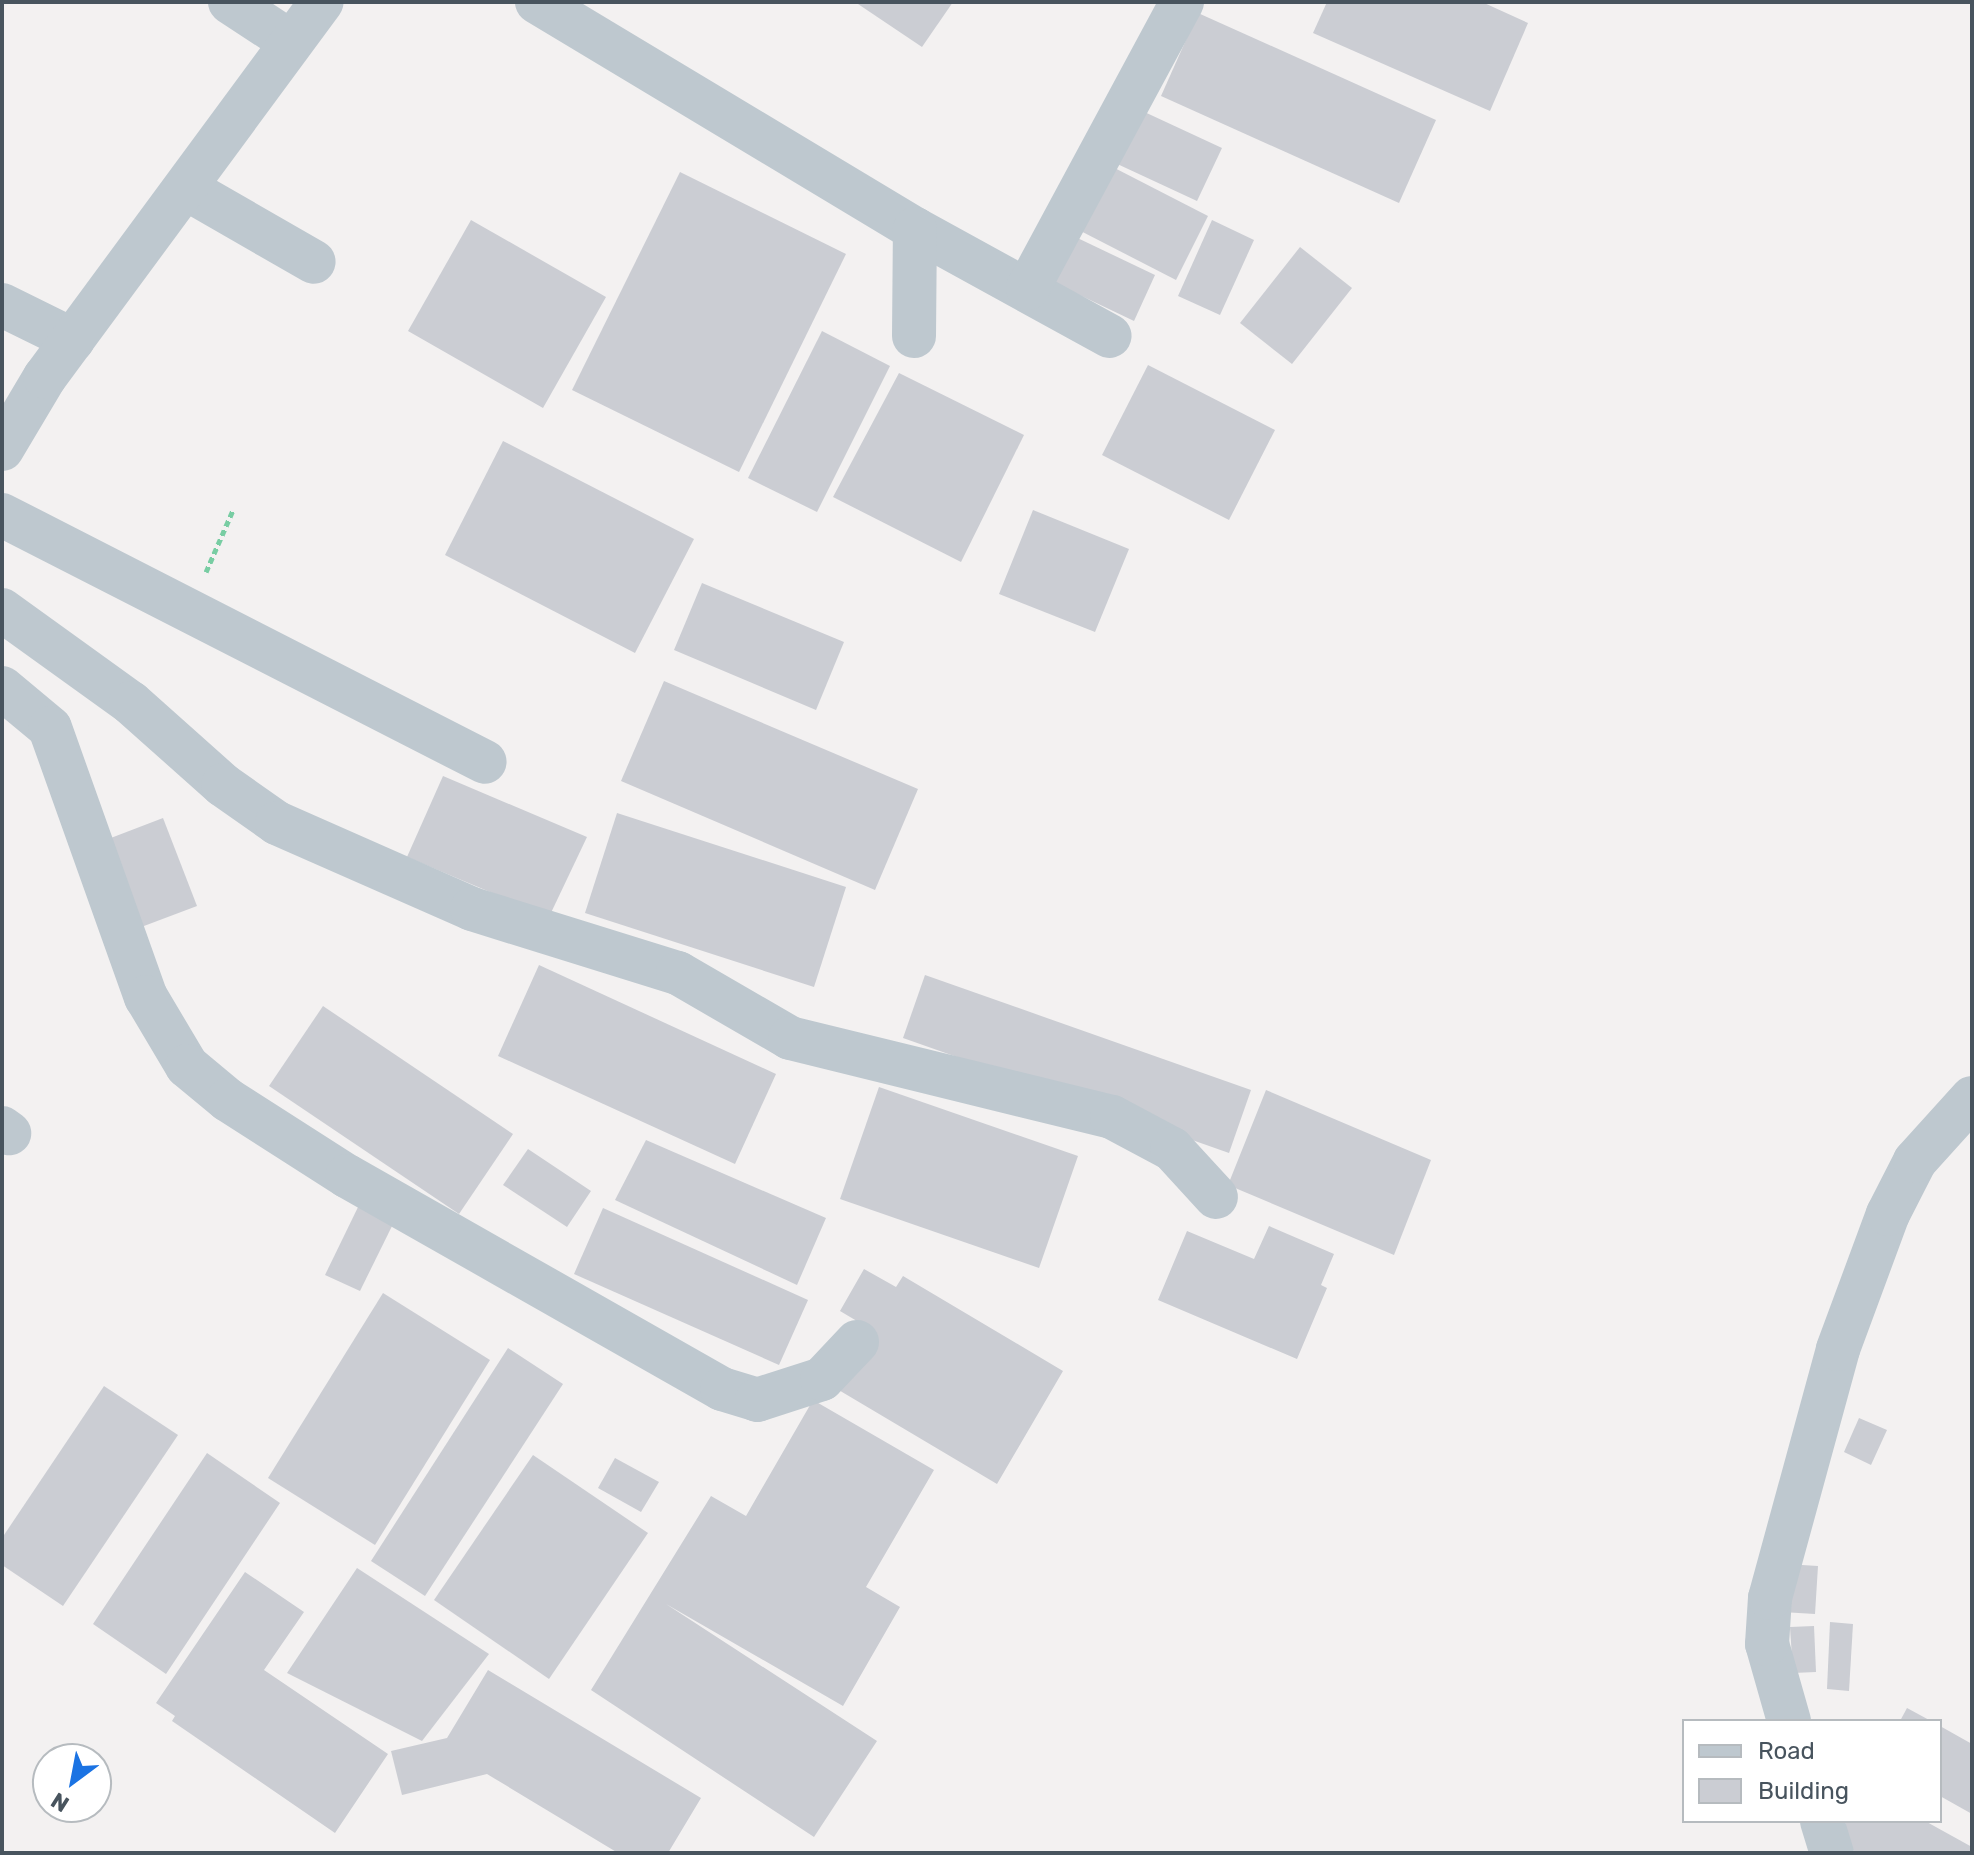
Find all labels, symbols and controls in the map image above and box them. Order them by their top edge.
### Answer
legend [1682,1719,1942,1823]
text: Road [1758,1737,1815,1765]
north arrow [32,1743,112,1823]
text: Building [1758,1777,1849,1805]
text: N [46,1786,74,1818]

